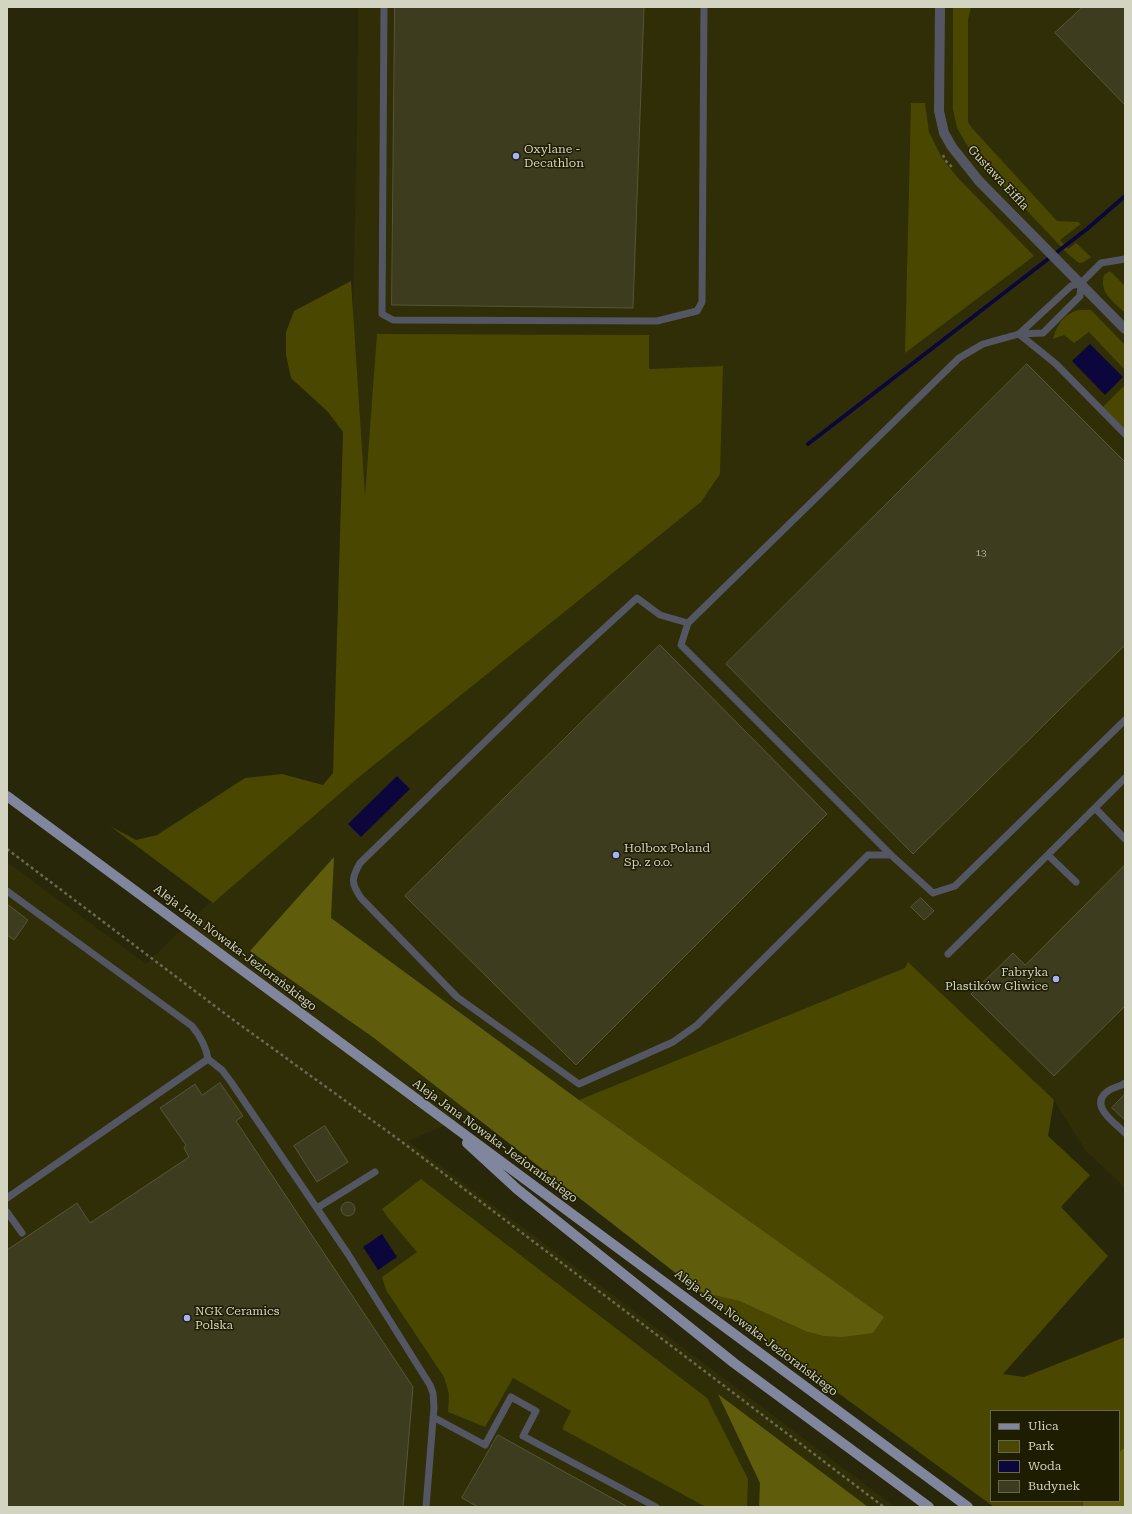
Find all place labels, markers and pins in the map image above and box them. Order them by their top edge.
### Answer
place label: Oxylane - Decathlon [524,142,584,170]
marker: Oxylane - Decathlon [511,151,521,161]
place label: Holbox Poland Sp. z o.o. [624,841,710,869]
marker: Holbox Poland Sp. z o.o. [611,850,621,860]
place label: Fabryka Plastików Gliwice [945,965,1048,993]
marker: Fabryka Plastików Gliwice [1051,974,1061,984]
place label: NGK Ceramics Polska [195,1304,279,1332]
marker: NGK Ceramics Polska [182,1313,192,1323]

